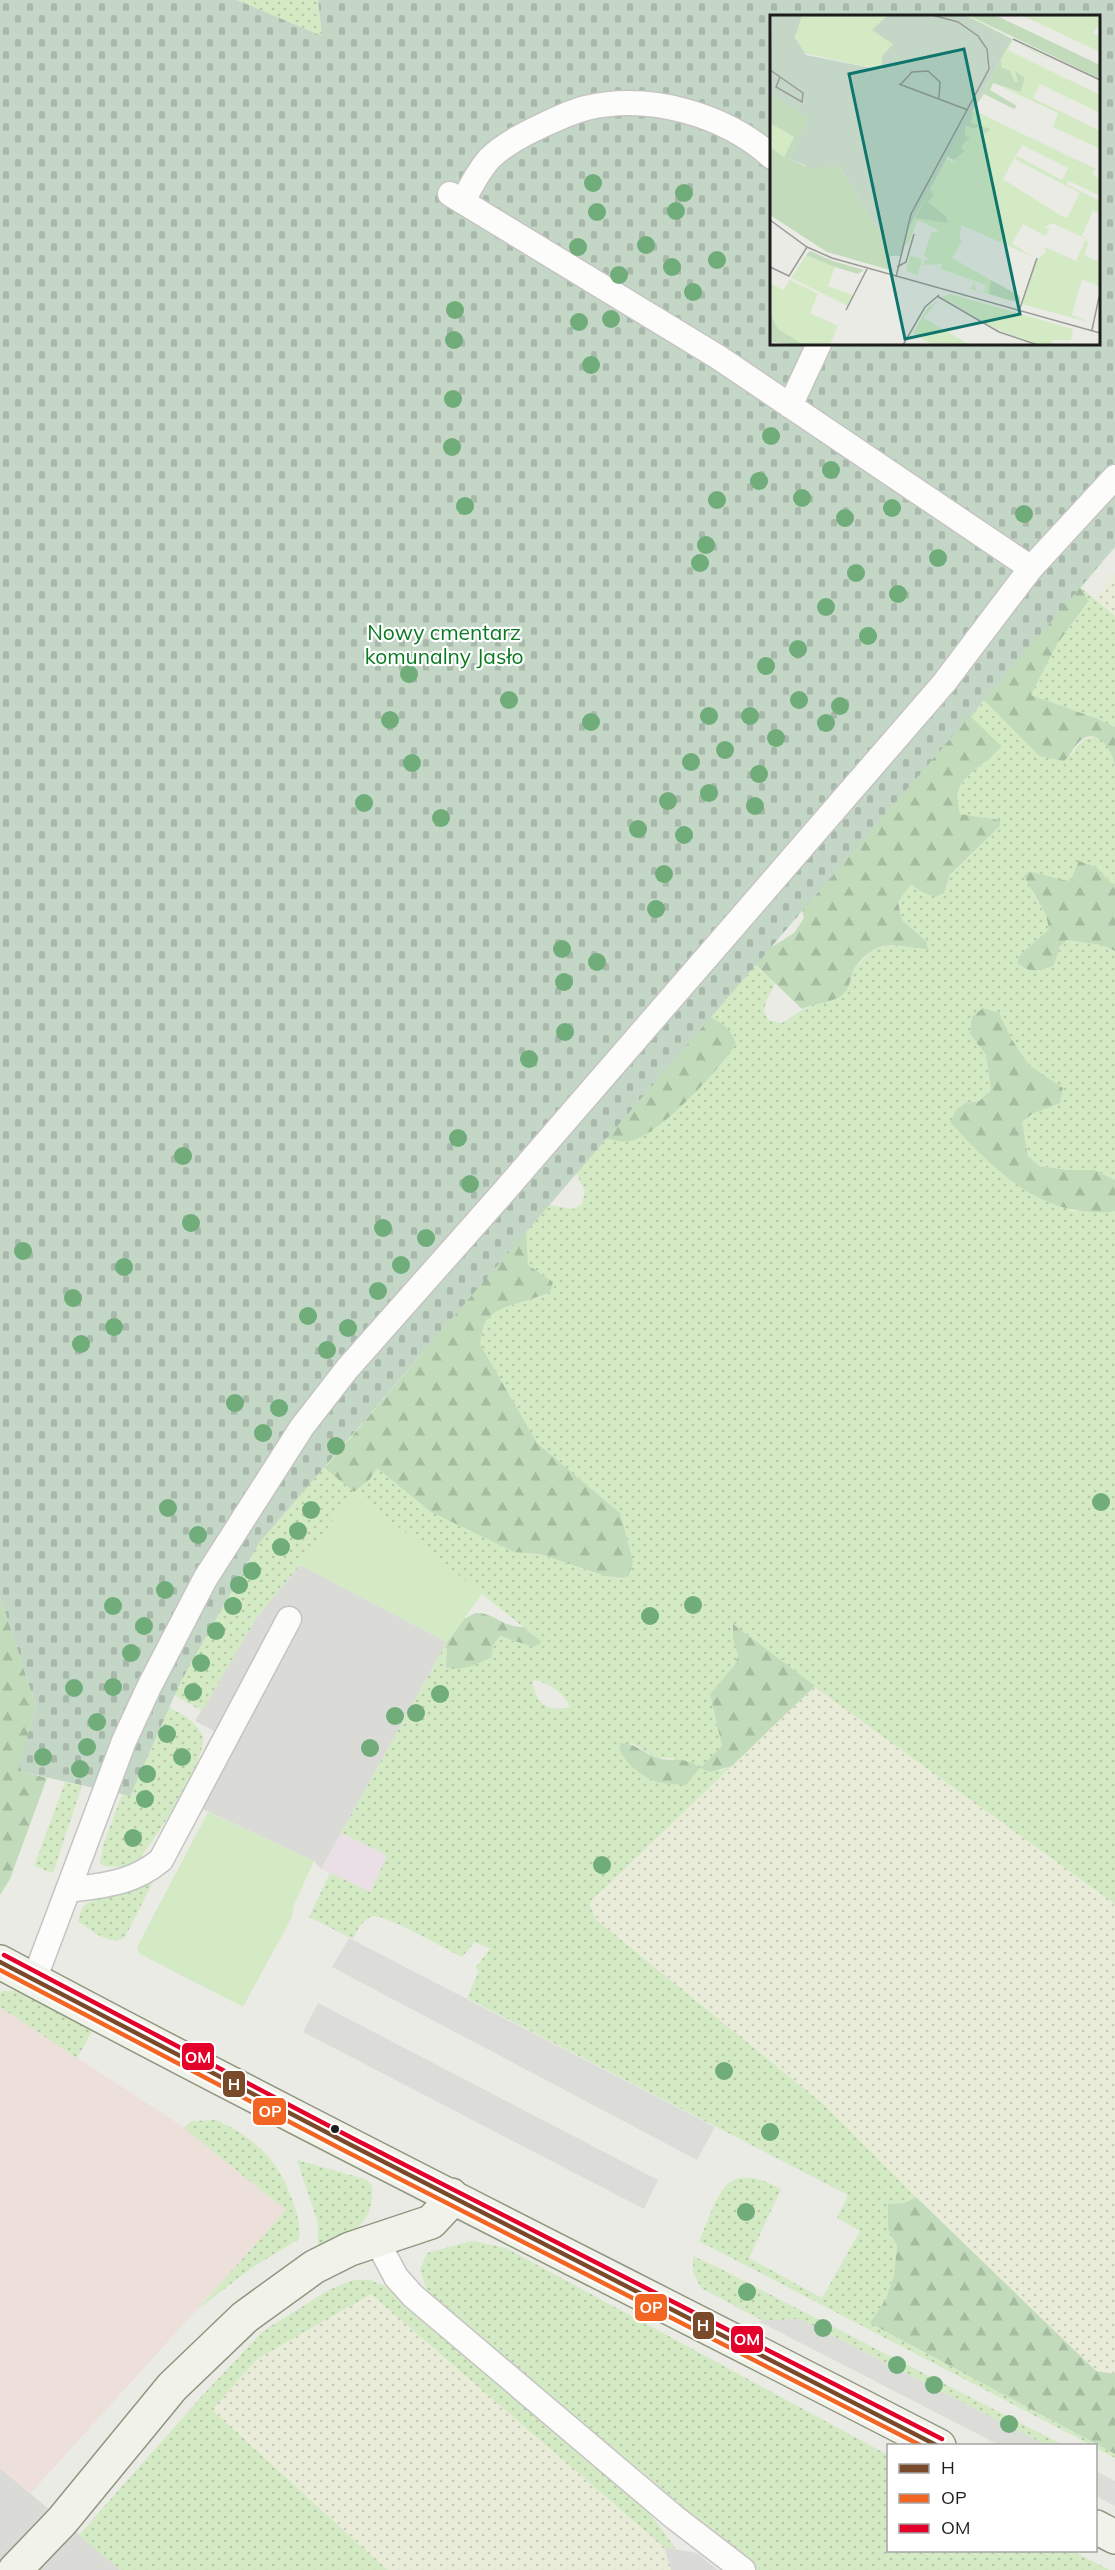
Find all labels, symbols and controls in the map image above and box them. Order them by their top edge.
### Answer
inset map [770,15,1100,345]
park label: Nowy cmentarz komunalny Jasło [365,619,523,669]
line badge: OM [181,2042,215,2071]
text: OM [185,2047,211,2067]
line badge: H [222,2070,246,2098]
text: H [228,2074,240,2094]
line badge: OP [252,2097,287,2126]
text: OP [258,2101,282,2121]
unlabelled marker [329,2123,341,2135]
line badge: OP [634,2293,668,2322]
text: OP [639,2297,663,2317]
line badge: H [692,2311,715,2340]
text: H [697,2315,709,2335]
line badge: OM [730,2325,764,2354]
text: OM [734,2329,760,2349]
legend [887,2444,1097,2552]
text: H [941,2456,955,2479]
text: OP [941,2486,967,2509]
text: OM [941,2516,970,2539]

